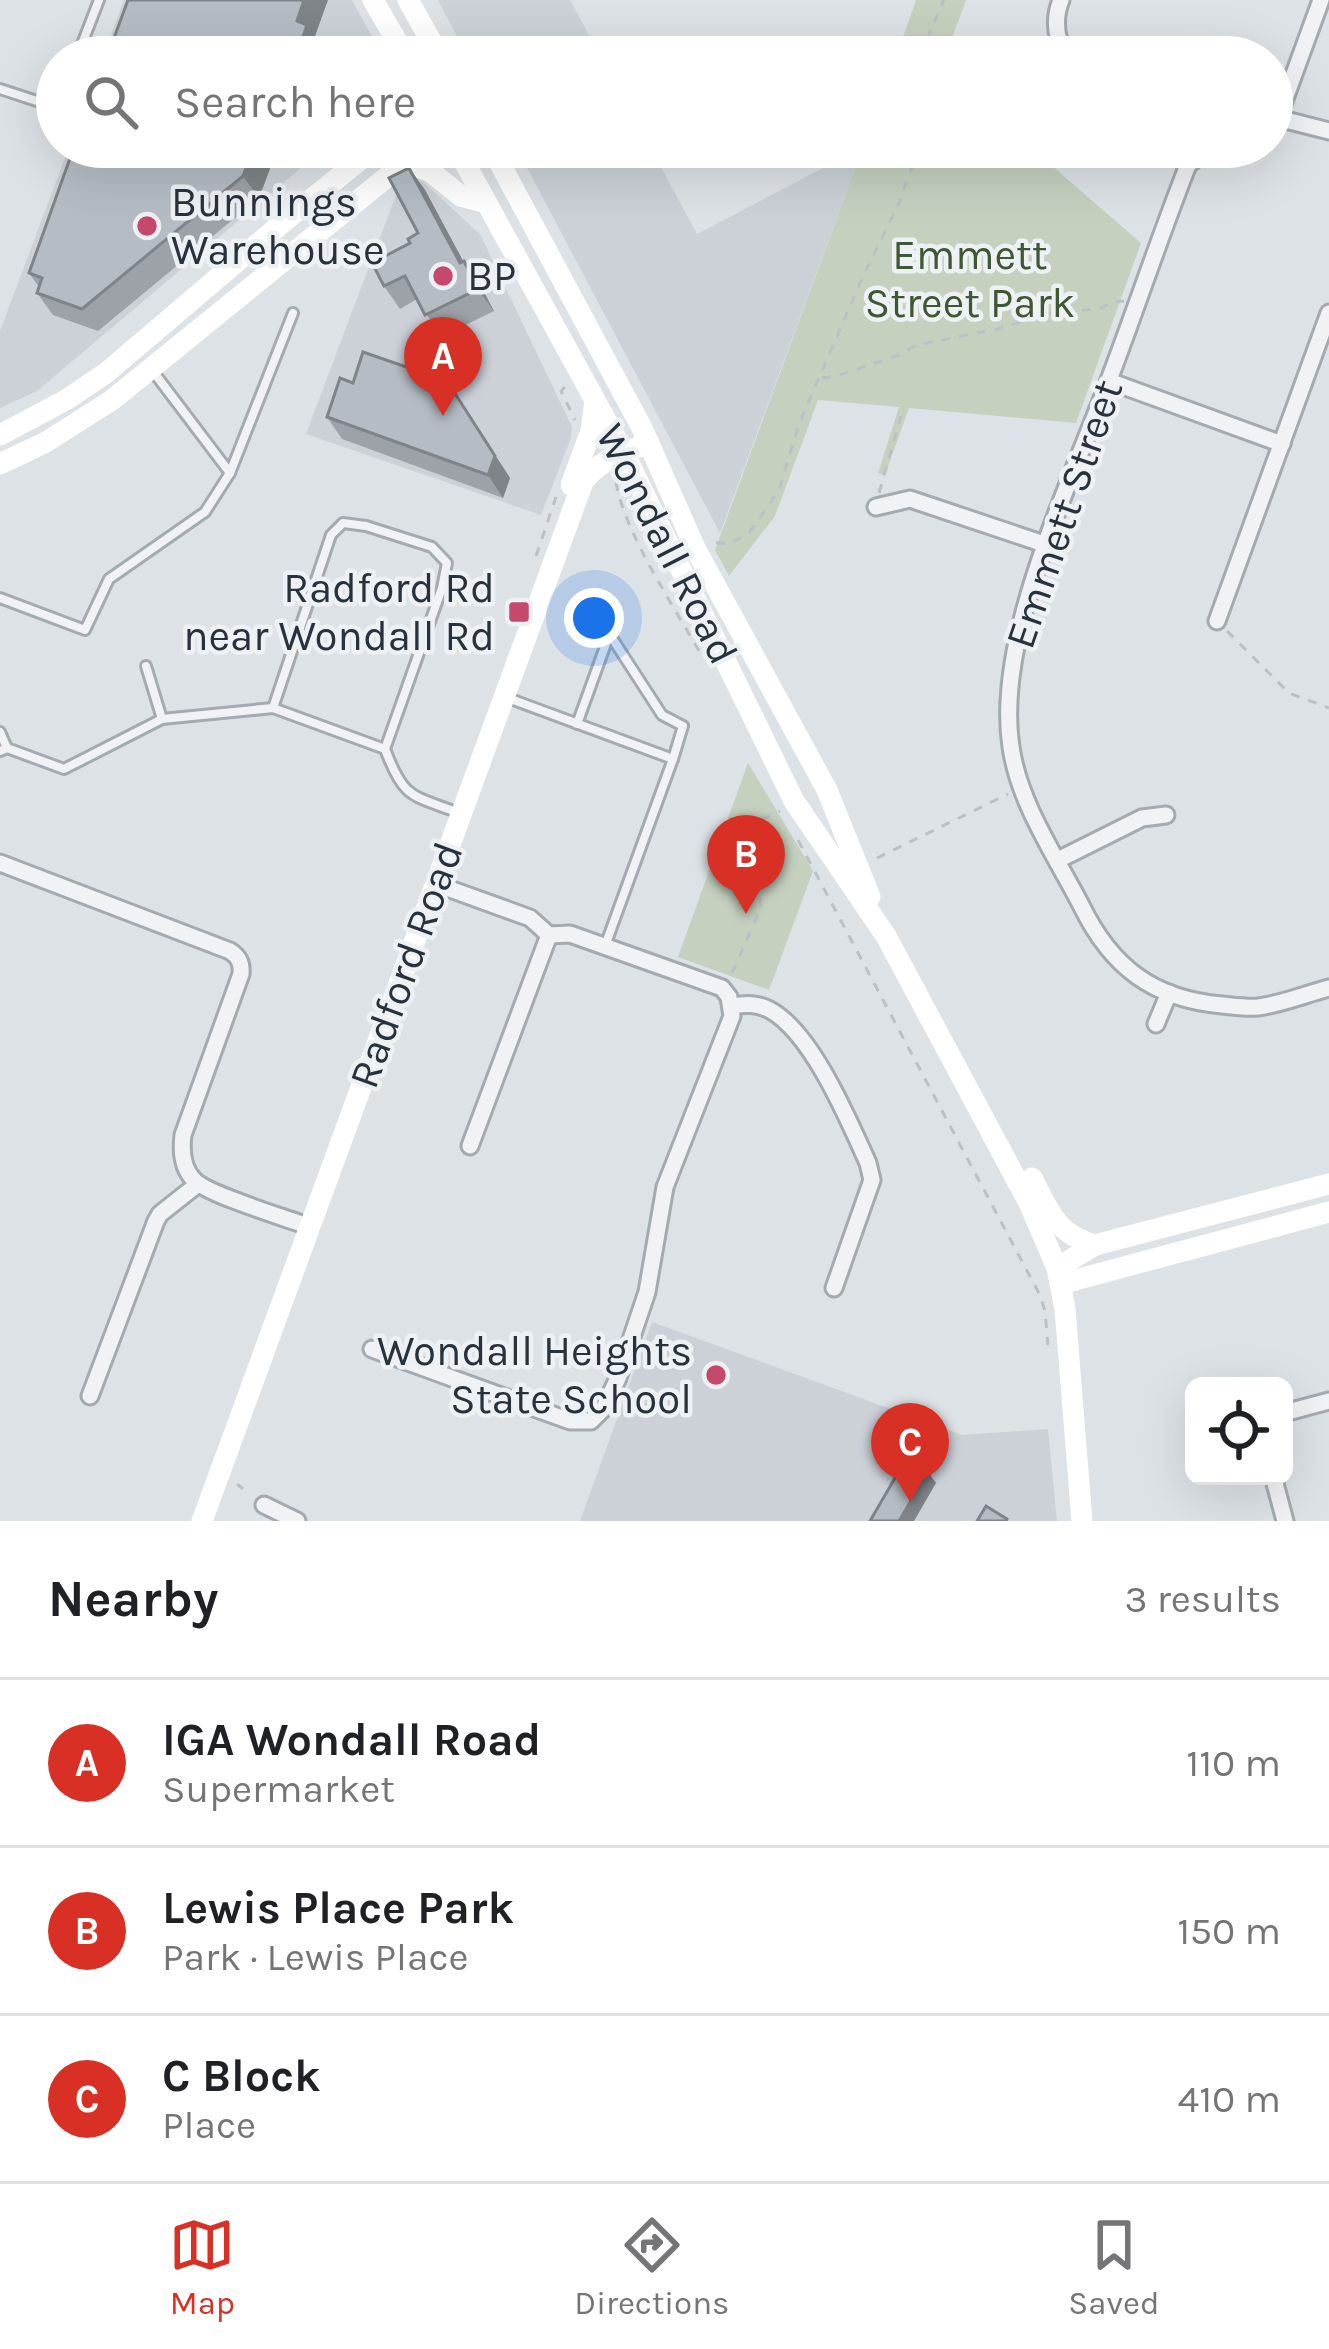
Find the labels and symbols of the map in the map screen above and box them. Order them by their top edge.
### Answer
place label: Bunnings Warehouse [171,177,384,275]
marker: Bunnings Warehouse [134,213,160,239]
park label: Emmett Street Park [865,230,1075,328]
place label: BP [467,251,516,301]
marker: BP [430,263,456,289]
pin: A [404,317,482,416]
street label: Emmett Street [995,373,1133,655]
street label: Wondall Road [585,416,749,672]
place label: Radford Rd near Wondall Rd [183,563,495,661]
your location [564,588,624,648]
marker: Radford Rd near Wondall Rd [506,599,532,625]
pin: B [707,815,785,914]
street label: Radford Road [338,835,474,1095]
place label: Wondall Heights State School [377,1326,692,1424]
marker: Wondall Heights State School [703,1362,729,1388]
pin: C [871,1403,949,1502]

